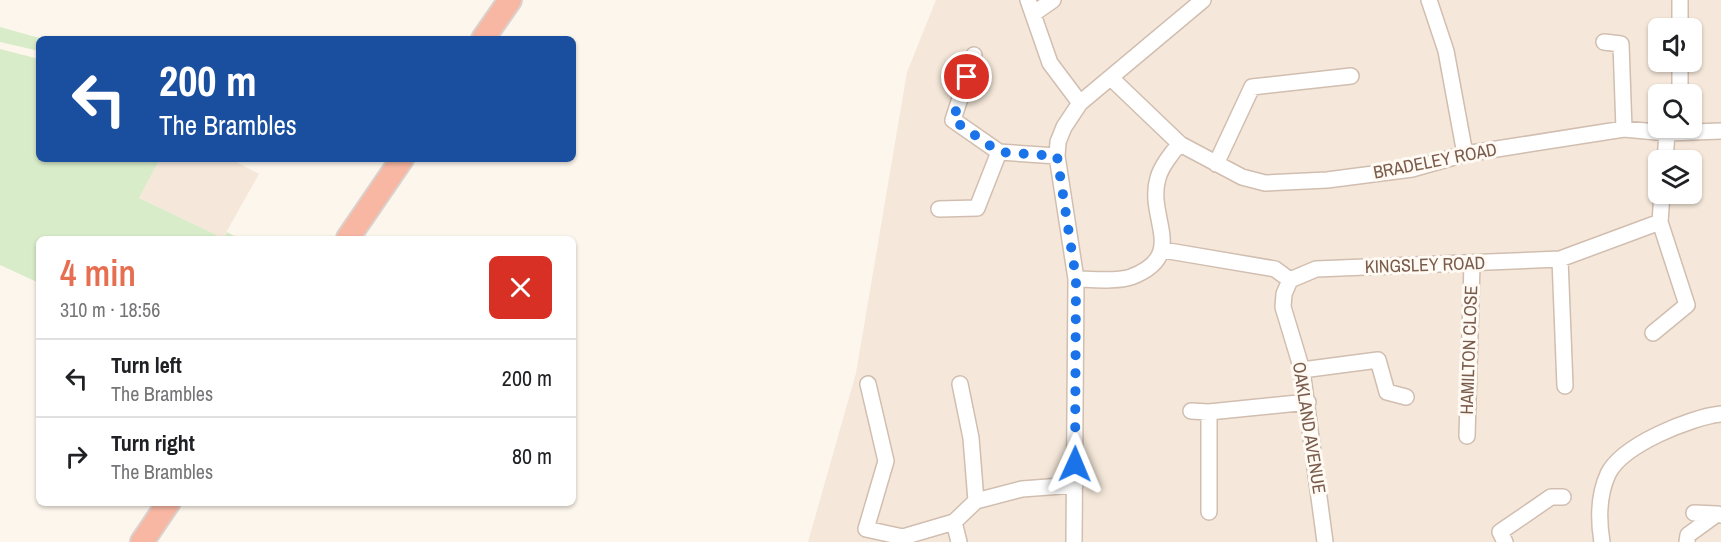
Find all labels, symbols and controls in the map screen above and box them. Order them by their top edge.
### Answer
map controls [1648,18,1702,204]
button: sound [1648,18,1702,72]
pin [941,51,992,102]
text: 200 m [159,53,257,109]
icon: left [60,60,138,138]
icon: arrive [950,60,983,93]
button: search [1648,84,1702,138]
text: The Brambles [159,107,297,143]
street label: BRADELEY ROAD [1371,136,1499,185]
button: layers [1648,150,1702,204]
text: 4 min [60,249,136,297]
street label: KINGSLEY ROAD [1364,250,1486,279]
button: close [489,256,552,319]
street label: HAMILTON CLOSE [1454,285,1483,415]
text: 310 m · 18:56 [60,296,160,323]
text: Turn left [111,350,182,380]
street label: OAKLAND AVENUE [1287,360,1332,496]
icon: left [60,362,93,395]
text: 200 m [502,363,552,393]
text: The Brambles [111,380,213,407]
text: Turn right [111,428,195,458]
position arrow [1043,432,1107,496]
icon: right [60,440,93,473]
text: 80 m [512,441,552,471]
text: The Brambles [111,458,213,485]

